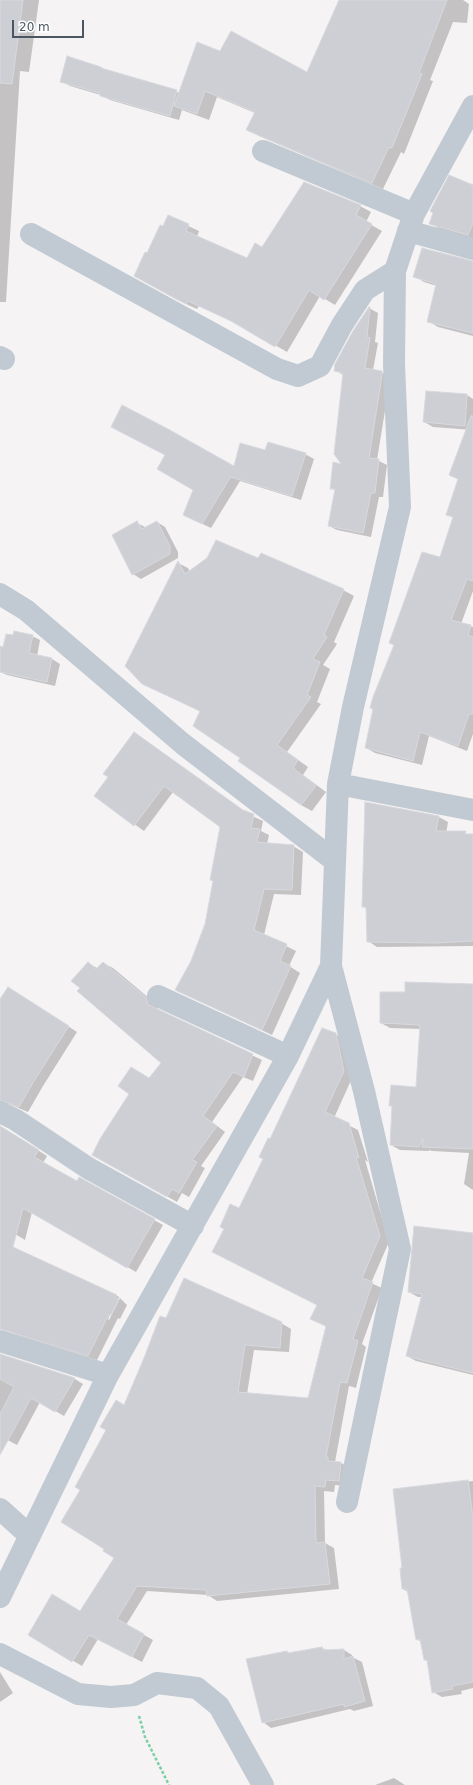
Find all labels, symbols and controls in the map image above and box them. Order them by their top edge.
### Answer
scale bar [14,12,86,38]
text: 20 m [19,20,50,34]

